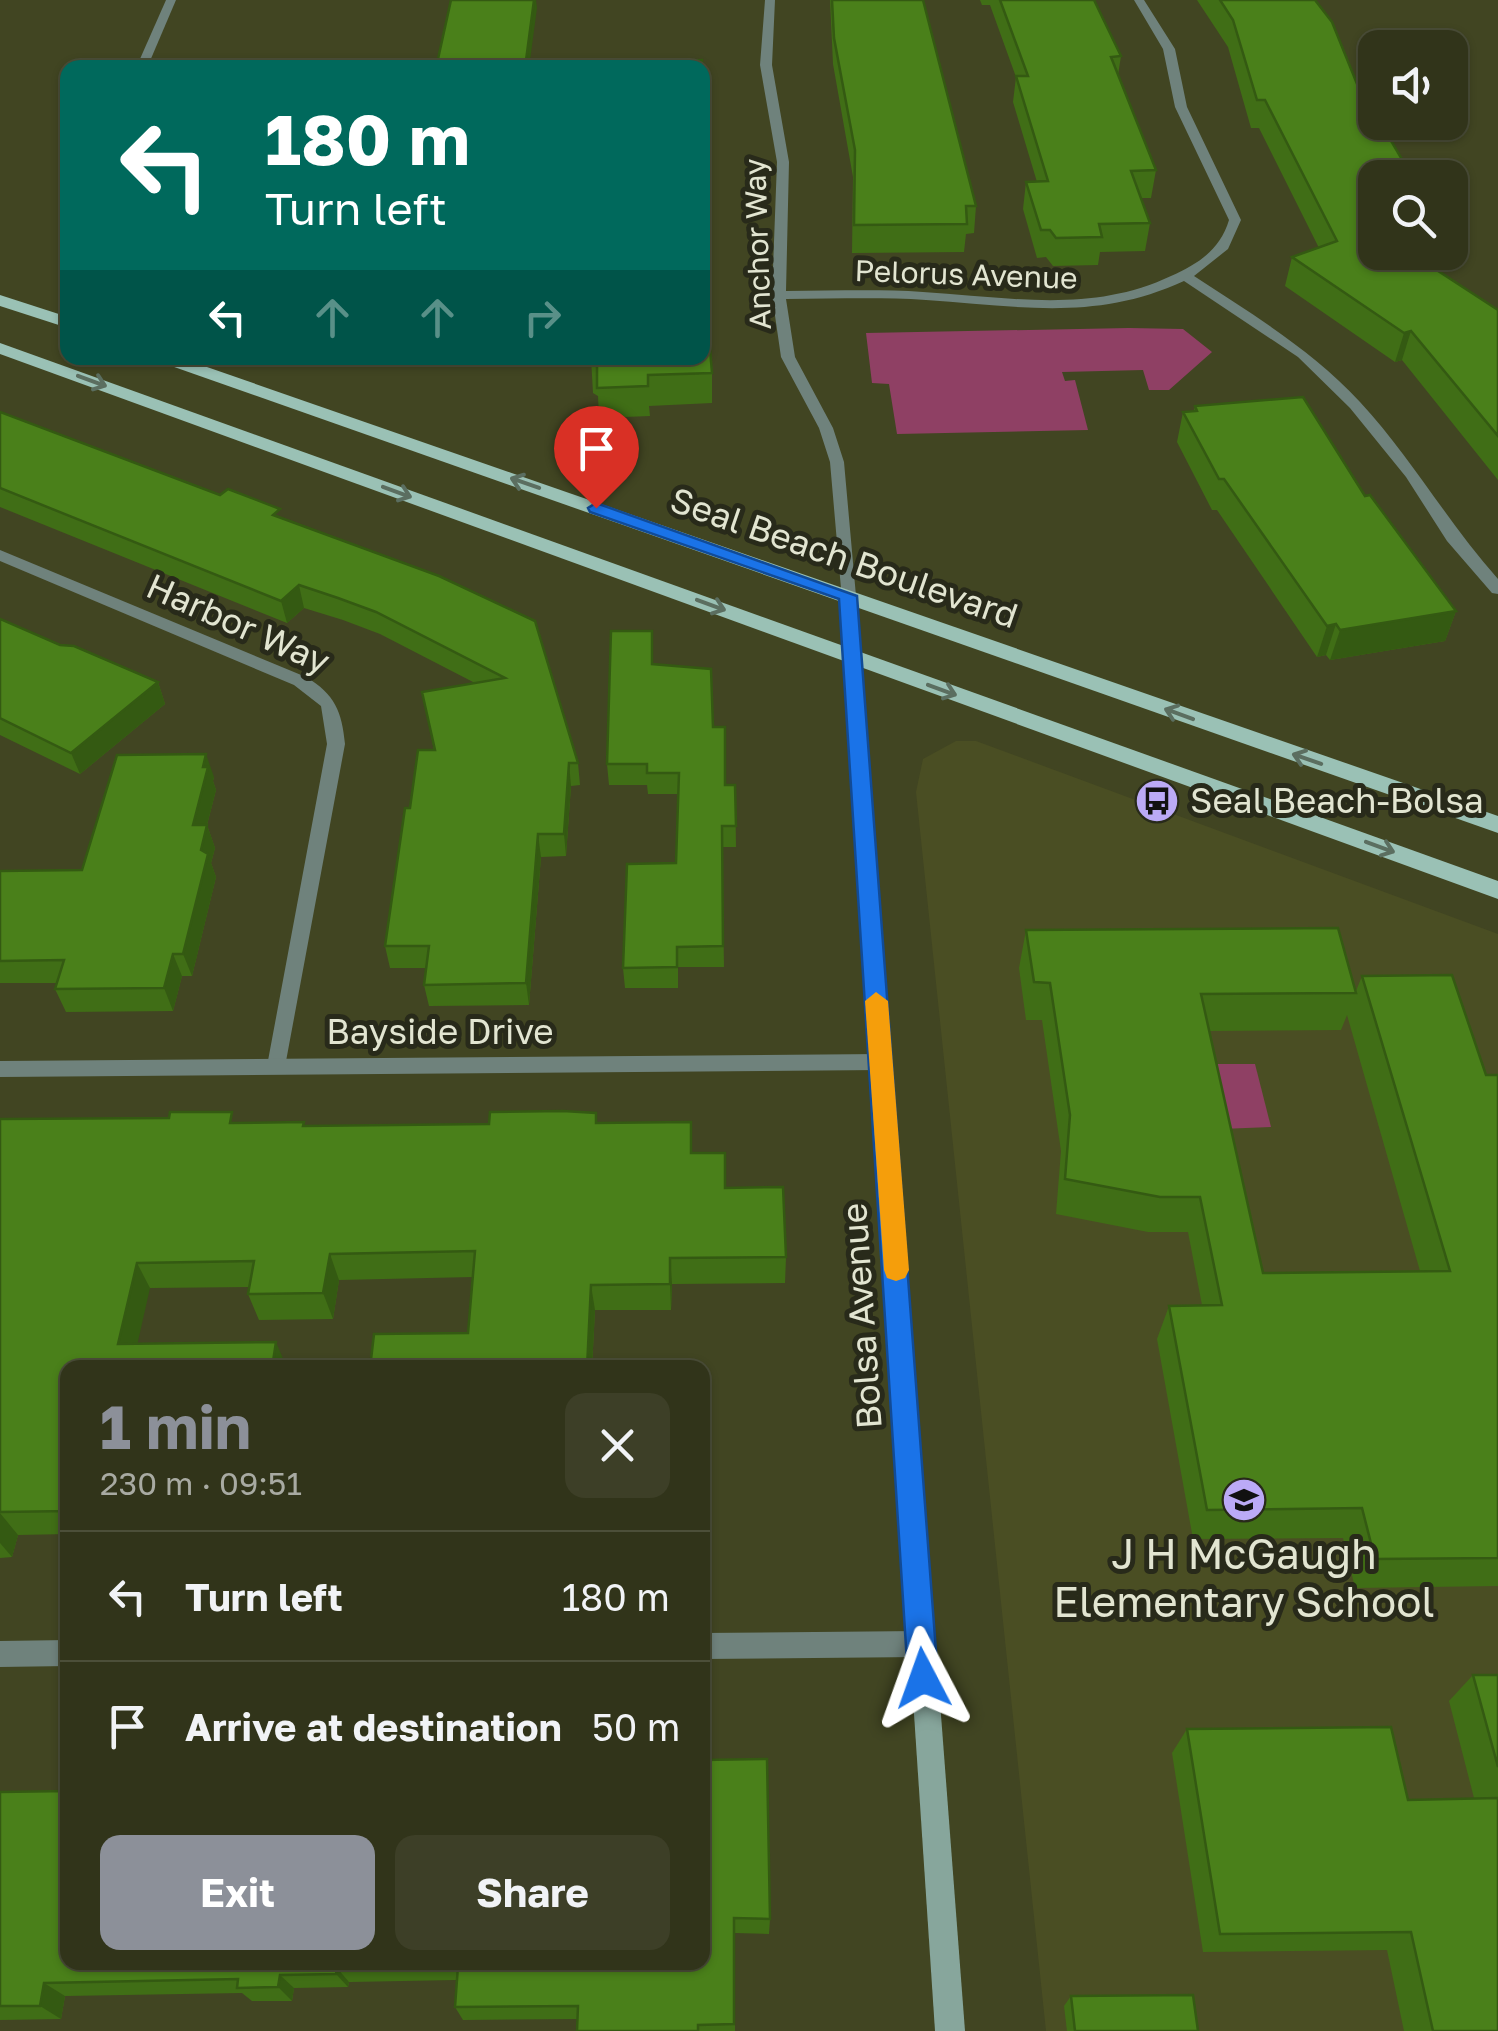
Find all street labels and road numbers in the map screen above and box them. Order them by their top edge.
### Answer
street label: Anchor Way [736,158,778,330]
street label: Pelorus Avenue [854,252,1078,296]
street label: Seal Beach Boulevard [665,478,1023,636]
street label: Harbor Way [140,564,336,682]
street label: Bayside Drive [326,1010,554,1052]
street label: Bolsa Avenue [832,1202,890,1430]

